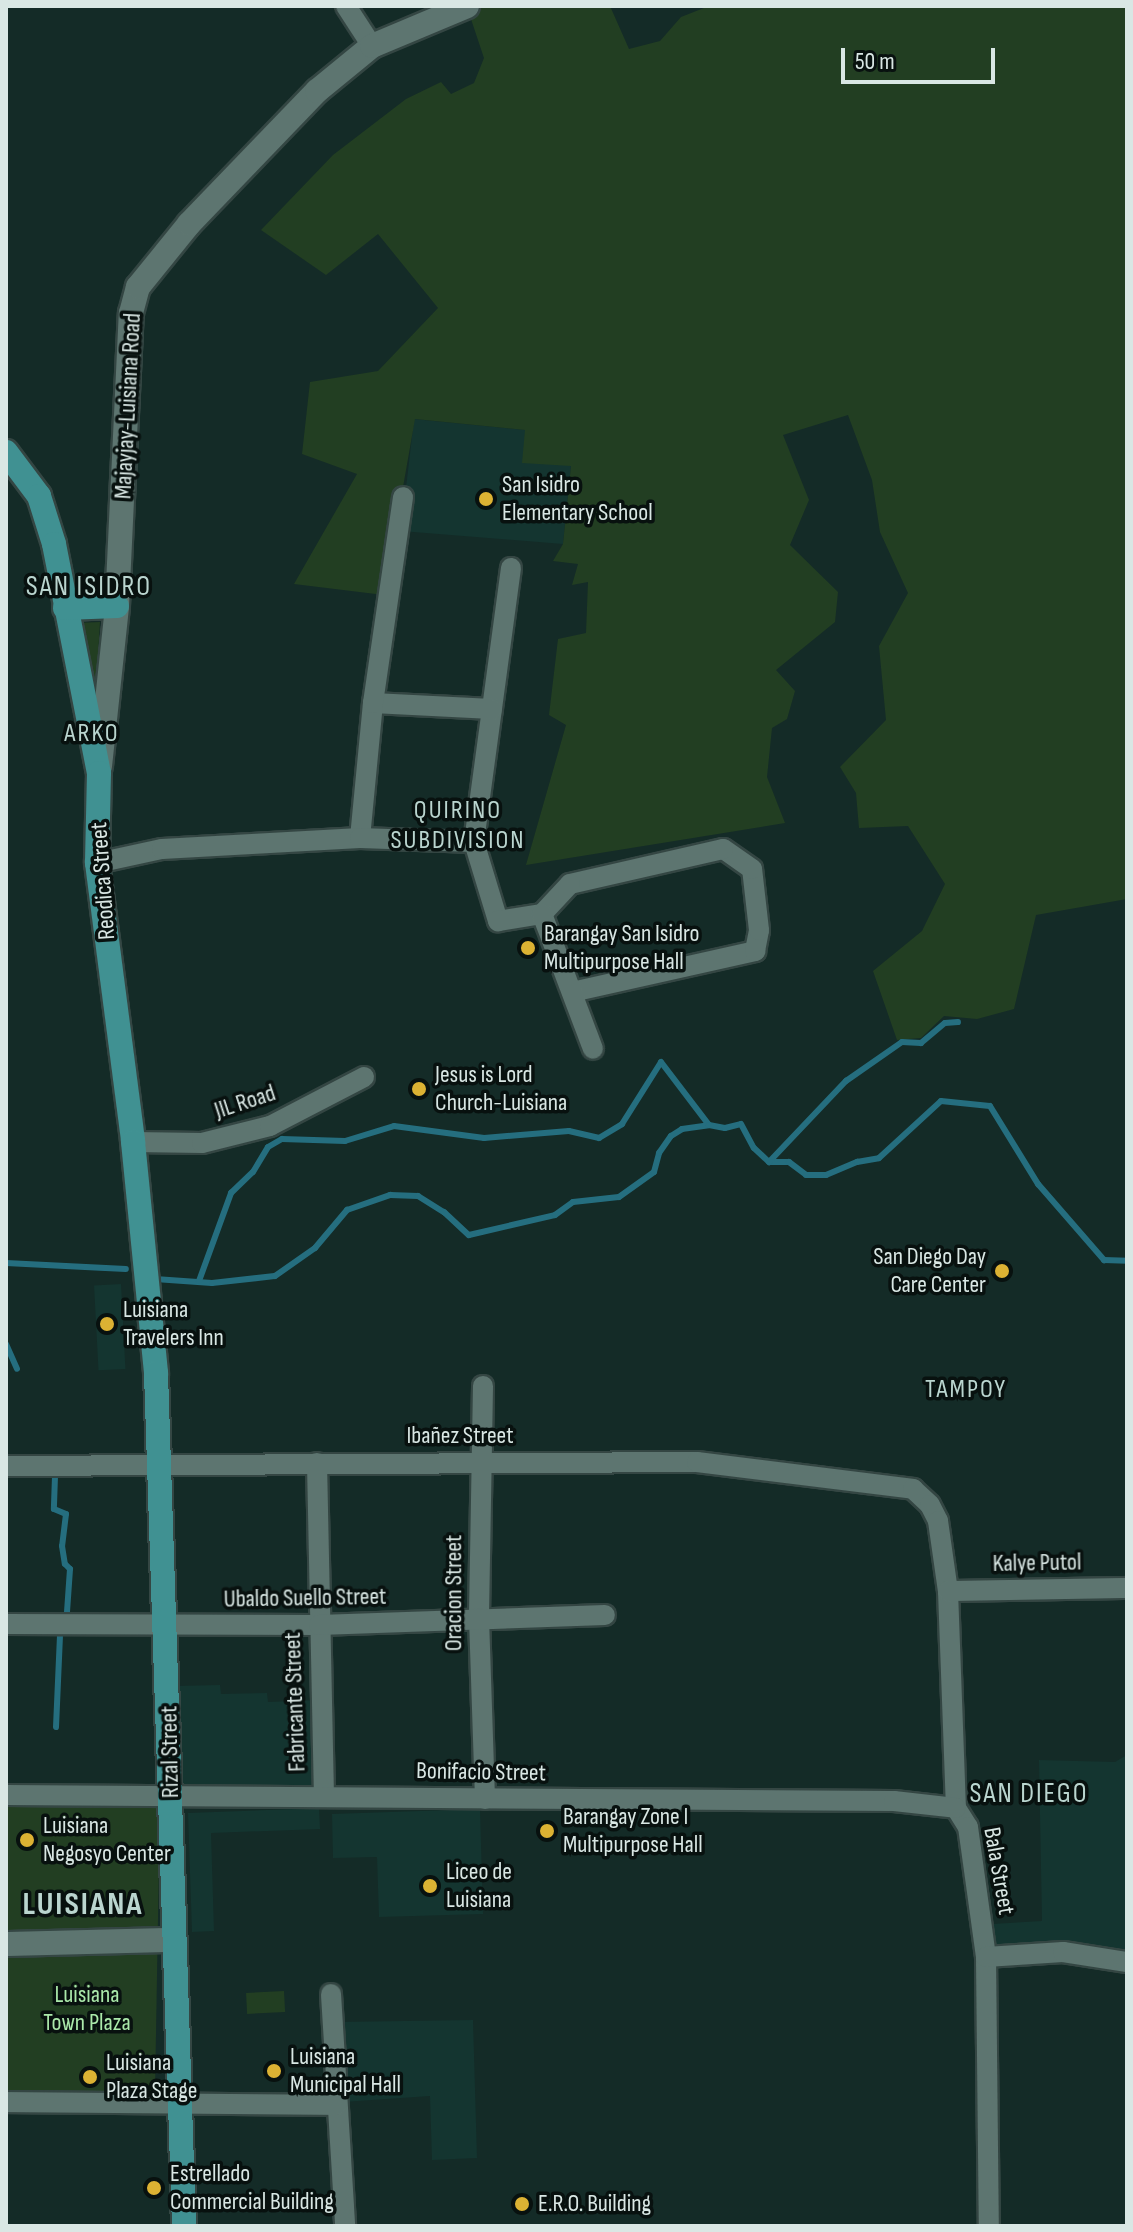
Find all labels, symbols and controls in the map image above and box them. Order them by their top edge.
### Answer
scale bar [845,32,999,82]
text: 50 m [855,47,895,76]
street label: Majayjay-Luisiana Road [109,312,147,500]
place label: San Isidro Elementary School [502,471,653,527]
marker: San Isidro Elementary School [477,490,495,508]
district label: SAN ISIDRO [26,570,152,604]
district label: ARKO [64,718,120,750]
district label: QUIRINO SUBDIVISION [390,795,526,856]
street label: Reodica Street [85,821,121,941]
place label: Barangay San Isidro Multipurpose Hall [544,920,699,976]
marker: Barangay San Isidro Multipurpose Hall [519,939,537,957]
place label: Jesus is Lord Church-Luisiana [435,1061,567,1117]
street label: JIL Road [211,1079,279,1125]
marker: Jesus is Lord Church-Luisiana [410,1080,428,1098]
place label: San Diego Day Care Center [873,1243,986,1299]
marker: San Diego Day Care Center [993,1262,1011,1280]
place label: Luisiana Travelers Inn [123,1296,224,1352]
marker: Luisiana Travelers Inn [98,1315,116,1333]
district label: TAMPOY [925,1374,1007,1406]
street label: Ibañez Street [406,1422,514,1450]
street label: Oracion Street [440,1535,468,1651]
street label: Kalye Putol [992,1548,1082,1578]
street label: Ubaldo Suello Street [223,1582,387,1614]
street label: Fabricante Street [278,1632,312,1772]
street label: Rizal Street [155,1706,185,1798]
street label: Bonifacio Street [416,1756,546,1788]
district label: SAN DIEGO [969,1777,1089,1811]
place label: Barangay Zone I Multipurpose Hall [563,1803,703,1859]
place label: Luisiana Negosyo Center [43,1812,171,1868]
marker: Barangay Zone I Multipurpose Hall [538,1822,556,1840]
street label: Bala Street [977,1825,1021,1917]
marker: Luisiana Negosyo Center [18,1831,36,1849]
place label: Liceo de Luisiana [446,1858,512,1914]
marker: Liceo de Luisiana [421,1877,439,1895]
district label: LUISIANA [22,1886,144,1924]
park label: Luisiana Town Plaza [43,1981,131,2037]
place label: Luisiana Municipal Hall [290,2043,401,2099]
place label: Luisiana Plaza Stage [106,2049,197,2105]
marker: Luisiana Municipal Hall [265,2062,283,2080]
marker: Luisiana Plaza Stage [81,2068,99,2086]
place label: Estrellado Commercial Building [170,2160,334,2216]
marker: Estrellado Commercial Building [145,2179,163,2197]
place label: E.R.O. Building [538,2190,651,2218]
marker: E.R.O. Building [513,2195,531,2213]

